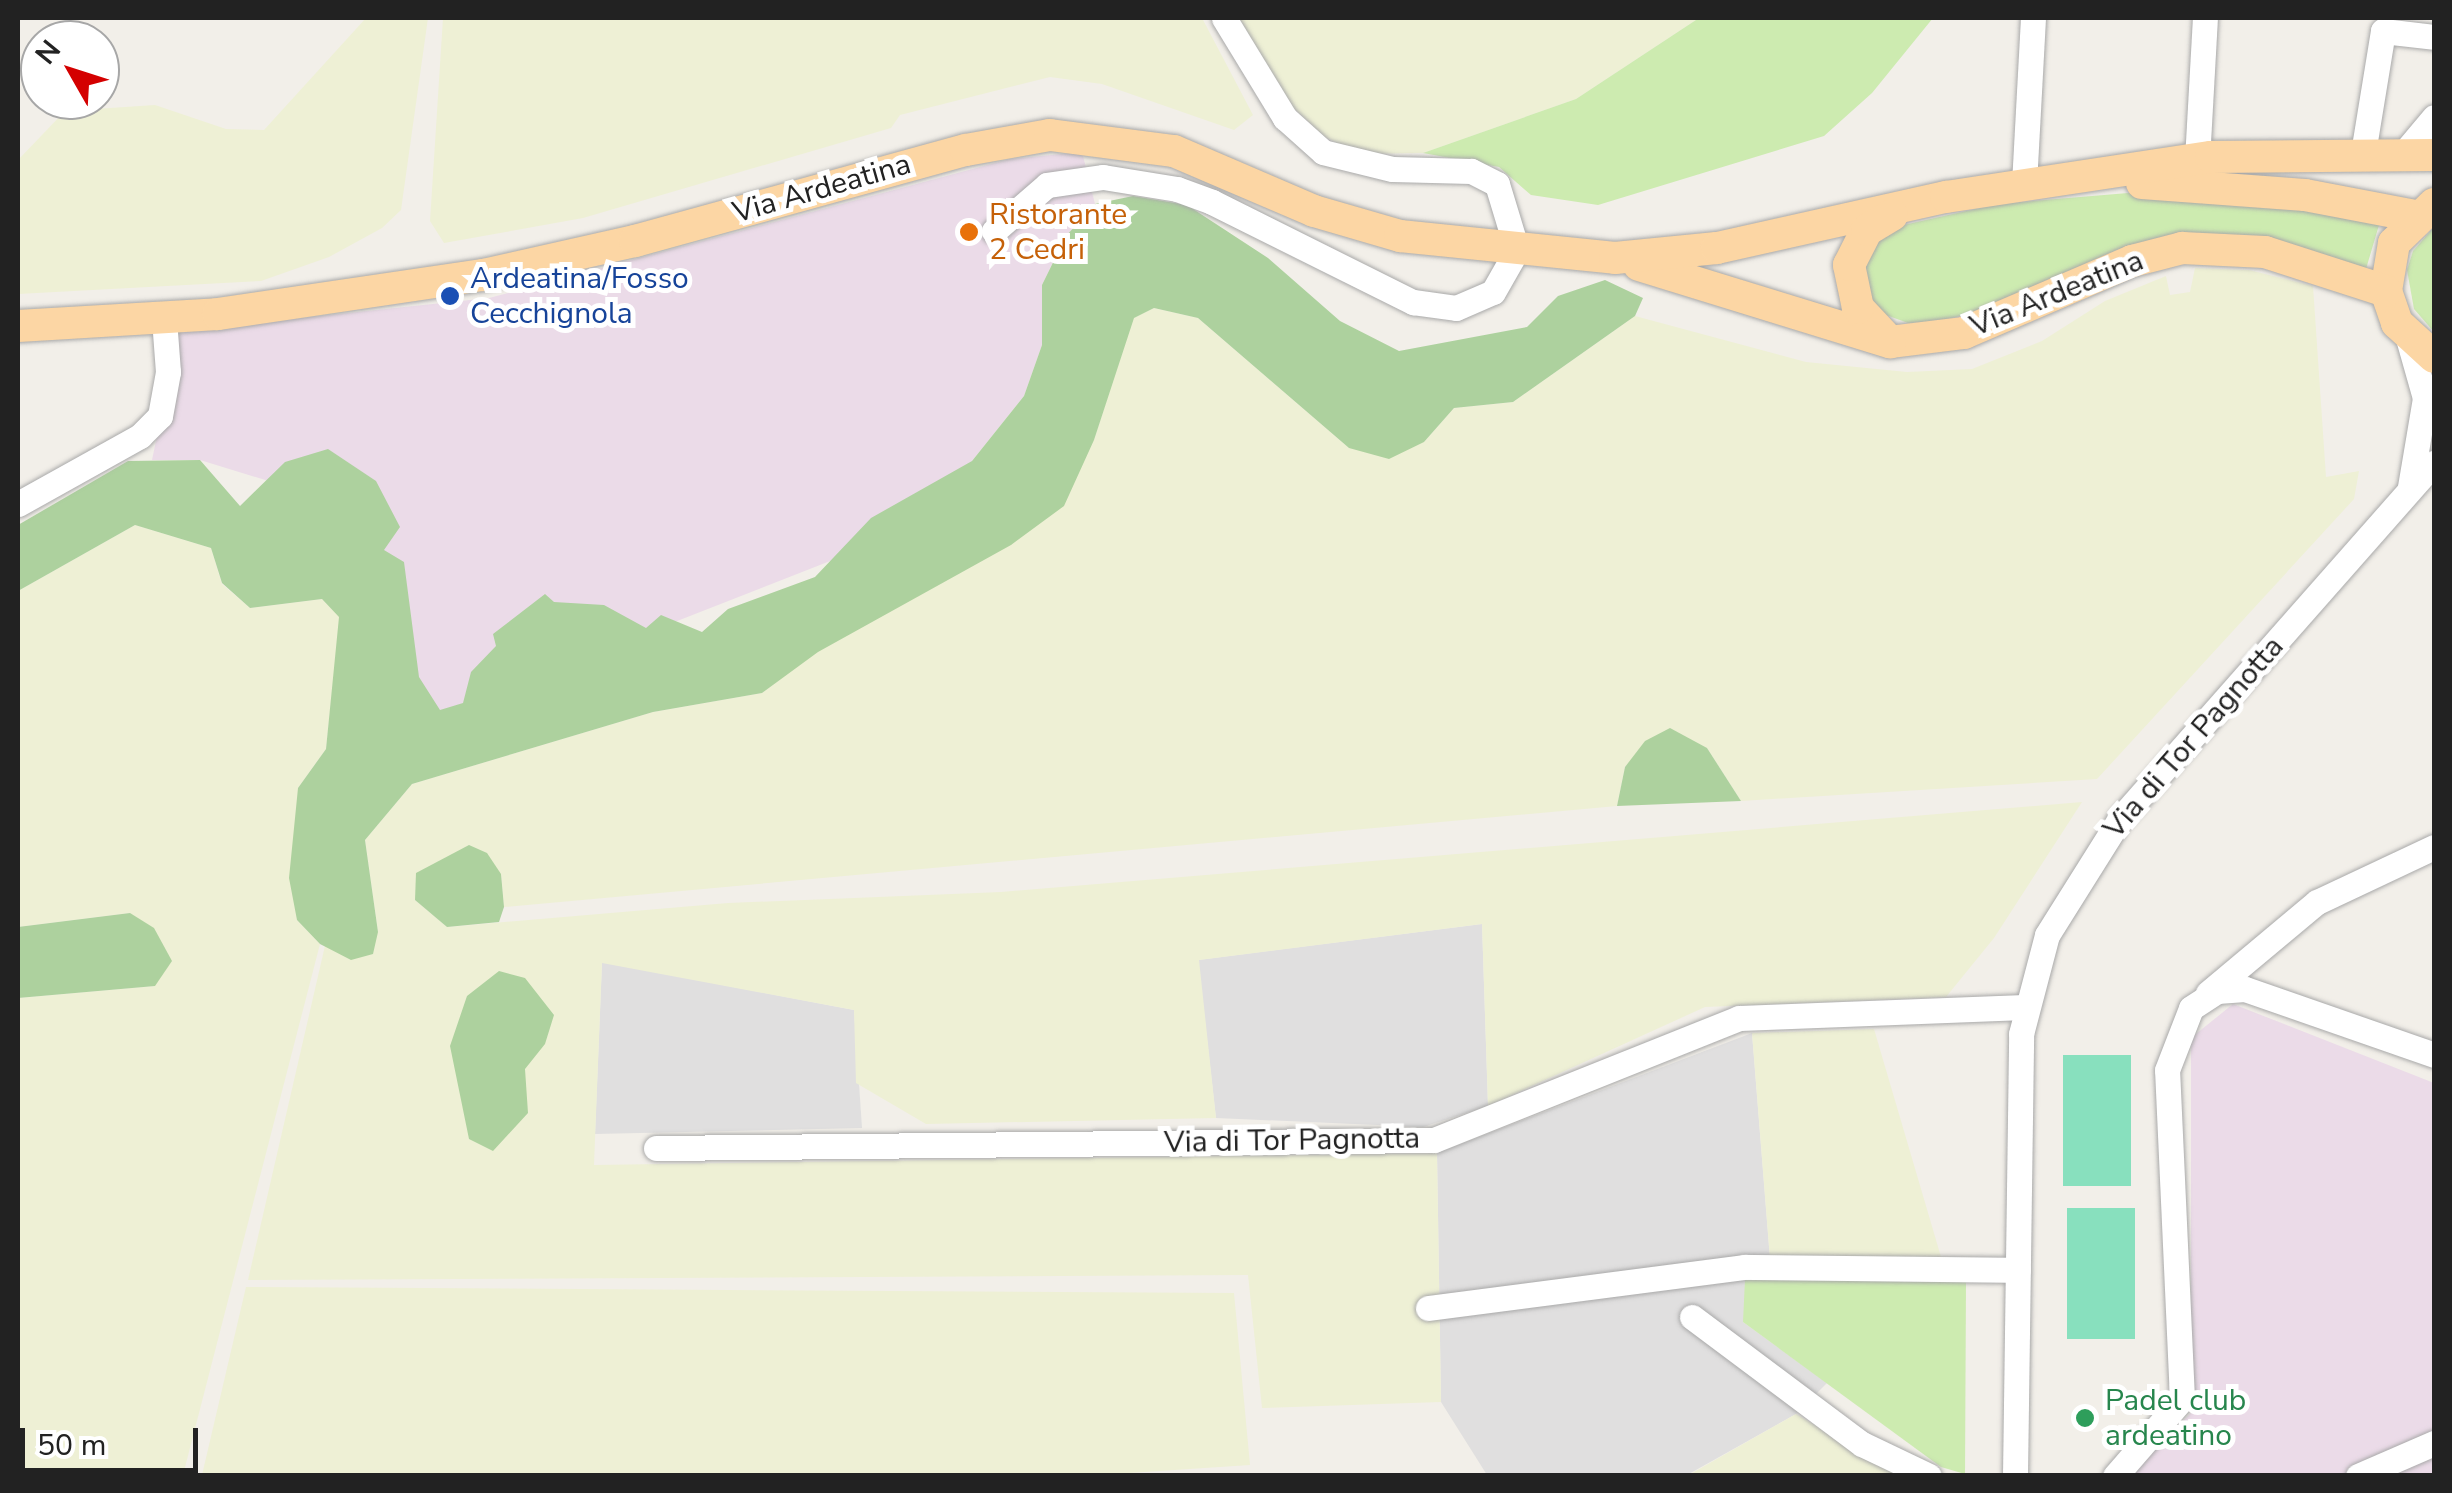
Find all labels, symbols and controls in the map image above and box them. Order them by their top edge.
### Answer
north arrow [20,20,120,120]
text: N [27,32,70,72]
street label: Via Ardeatina [729,146,915,232]
place label: Ristorante 2 Cedri [989,197,1127,268]
marker: Ristorante 2 Cedri [958,221,980,243]
street label: Via Ardeatina [1965,243,2149,345]
place label: Ardeatina/Fosso Cecchignola [470,261,689,332]
marker: Ardeatina/Fosso Cecchignola [439,285,461,307]
street label: Via di Tor Pagnotta [2096,630,2292,846]
street label: Via di Tor Pagnotta [1164,1121,1420,1161]
place label: Padel club ardeatino [2105,1383,2246,1454]
marker: Padel club ardeatino [2074,1407,2096,1429]
scale bar [25,1408,202,1470]
text: 50 m [37,1425,106,1466]

